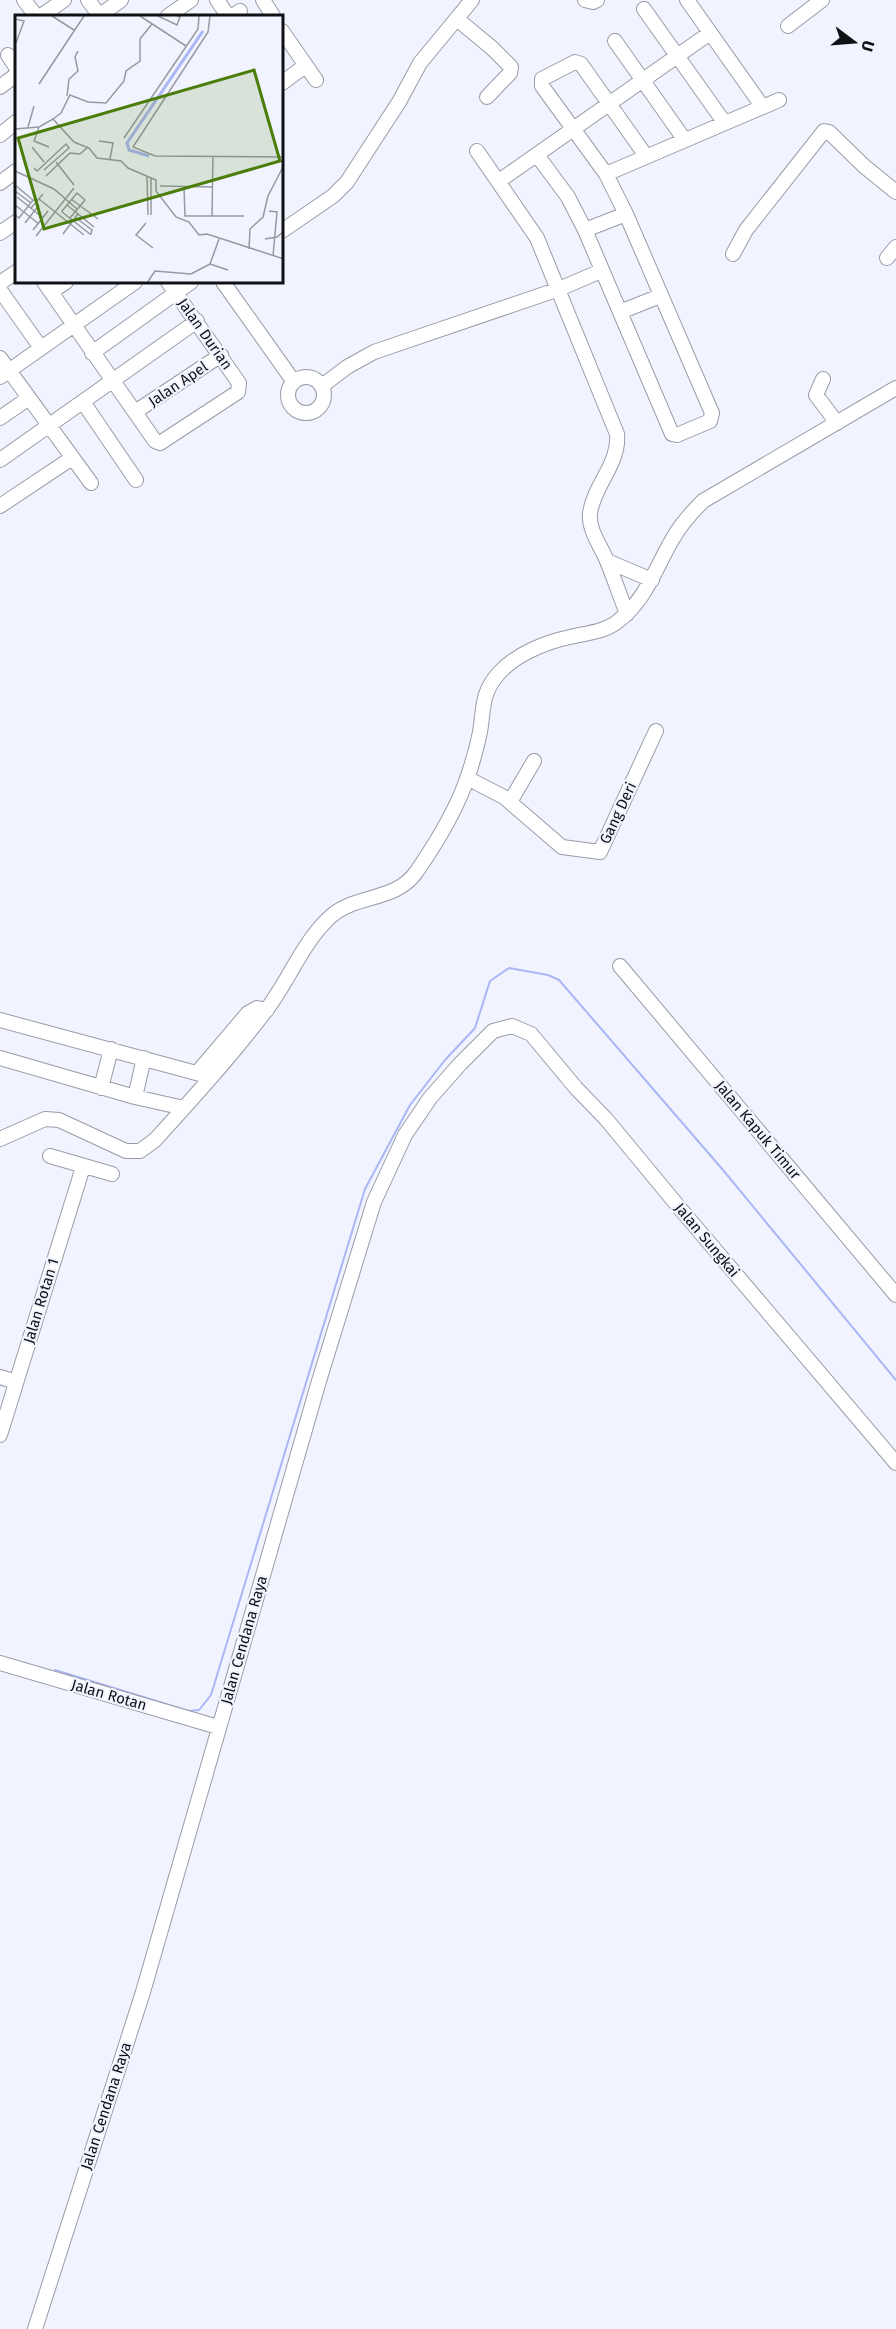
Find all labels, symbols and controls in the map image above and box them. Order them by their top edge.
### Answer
north arrow [824,12,884,72]
inset map [15,15,284,284]
text: U [857,38,879,54]
street label: Jalan Durian [174,295,236,373]
street label: Jalan Apel [145,357,212,410]
street label: Gang Deri [596,779,640,847]
street label: Jalan Kapuk Timur [711,1077,805,1183]
street label: Jalan Sungkai [671,1199,743,1281]
street label: Jalan Rotan 1 [20,1256,62,1346]
street label: Jalan Cendana Raya [217,1574,271,1706]
street label: Jalan Rotan [69,1676,149,1714]
street label: Jalan Cendana Raya [77,2040,135,2172]

